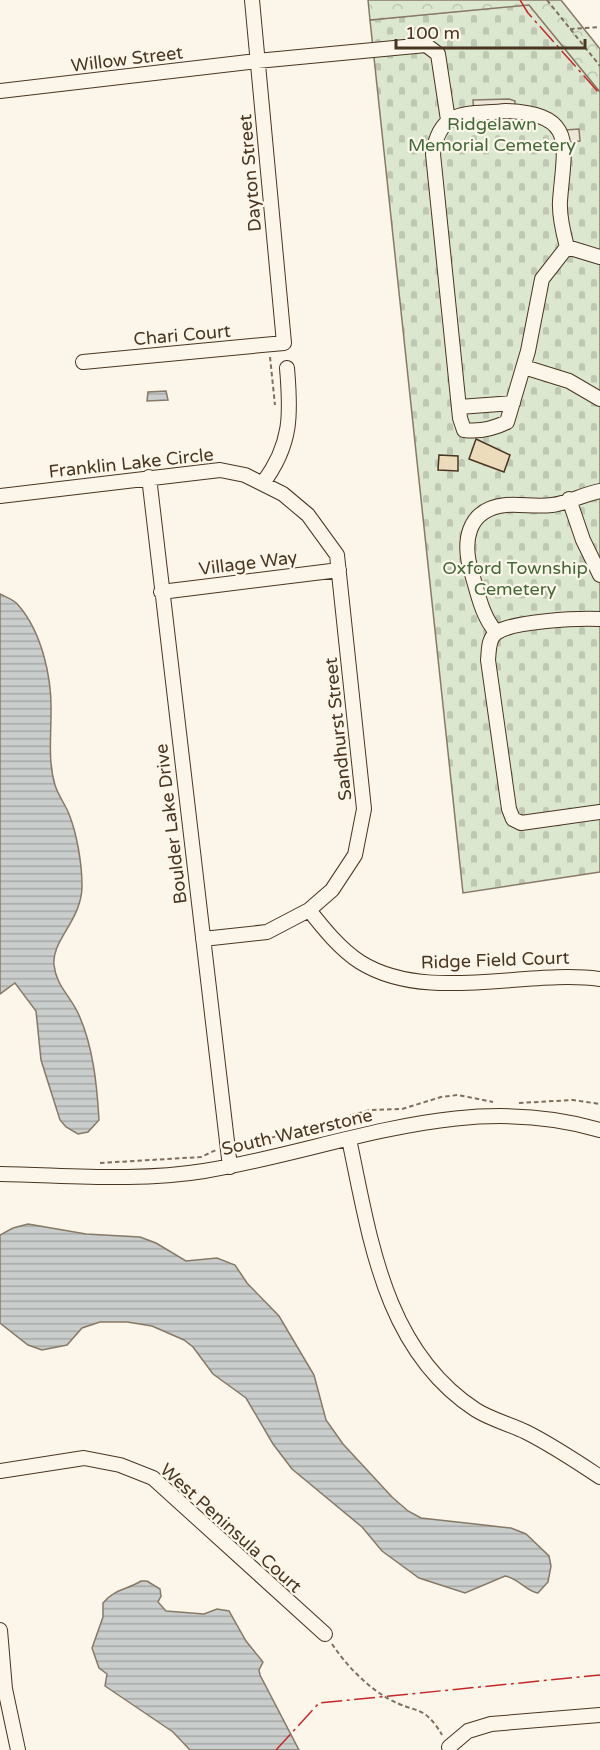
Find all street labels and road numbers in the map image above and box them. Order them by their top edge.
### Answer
street label: Willow Street [70,41,184,77]
street label: Dayton Street [234,113,266,233]
street label: Chari Court [132,320,232,350]
street label: Franklin Lake Circle [47,443,215,483]
street label: Village Way [197,546,299,580]
street label: Sandhurst Street [320,656,356,802]
street label: Boulder Lake Drive [150,743,192,905]
street label: Ridge Field Court [420,946,570,974]
street label: South Waterstone [219,1104,375,1160]
street label: West Peninsula Court [156,1459,306,1597]

